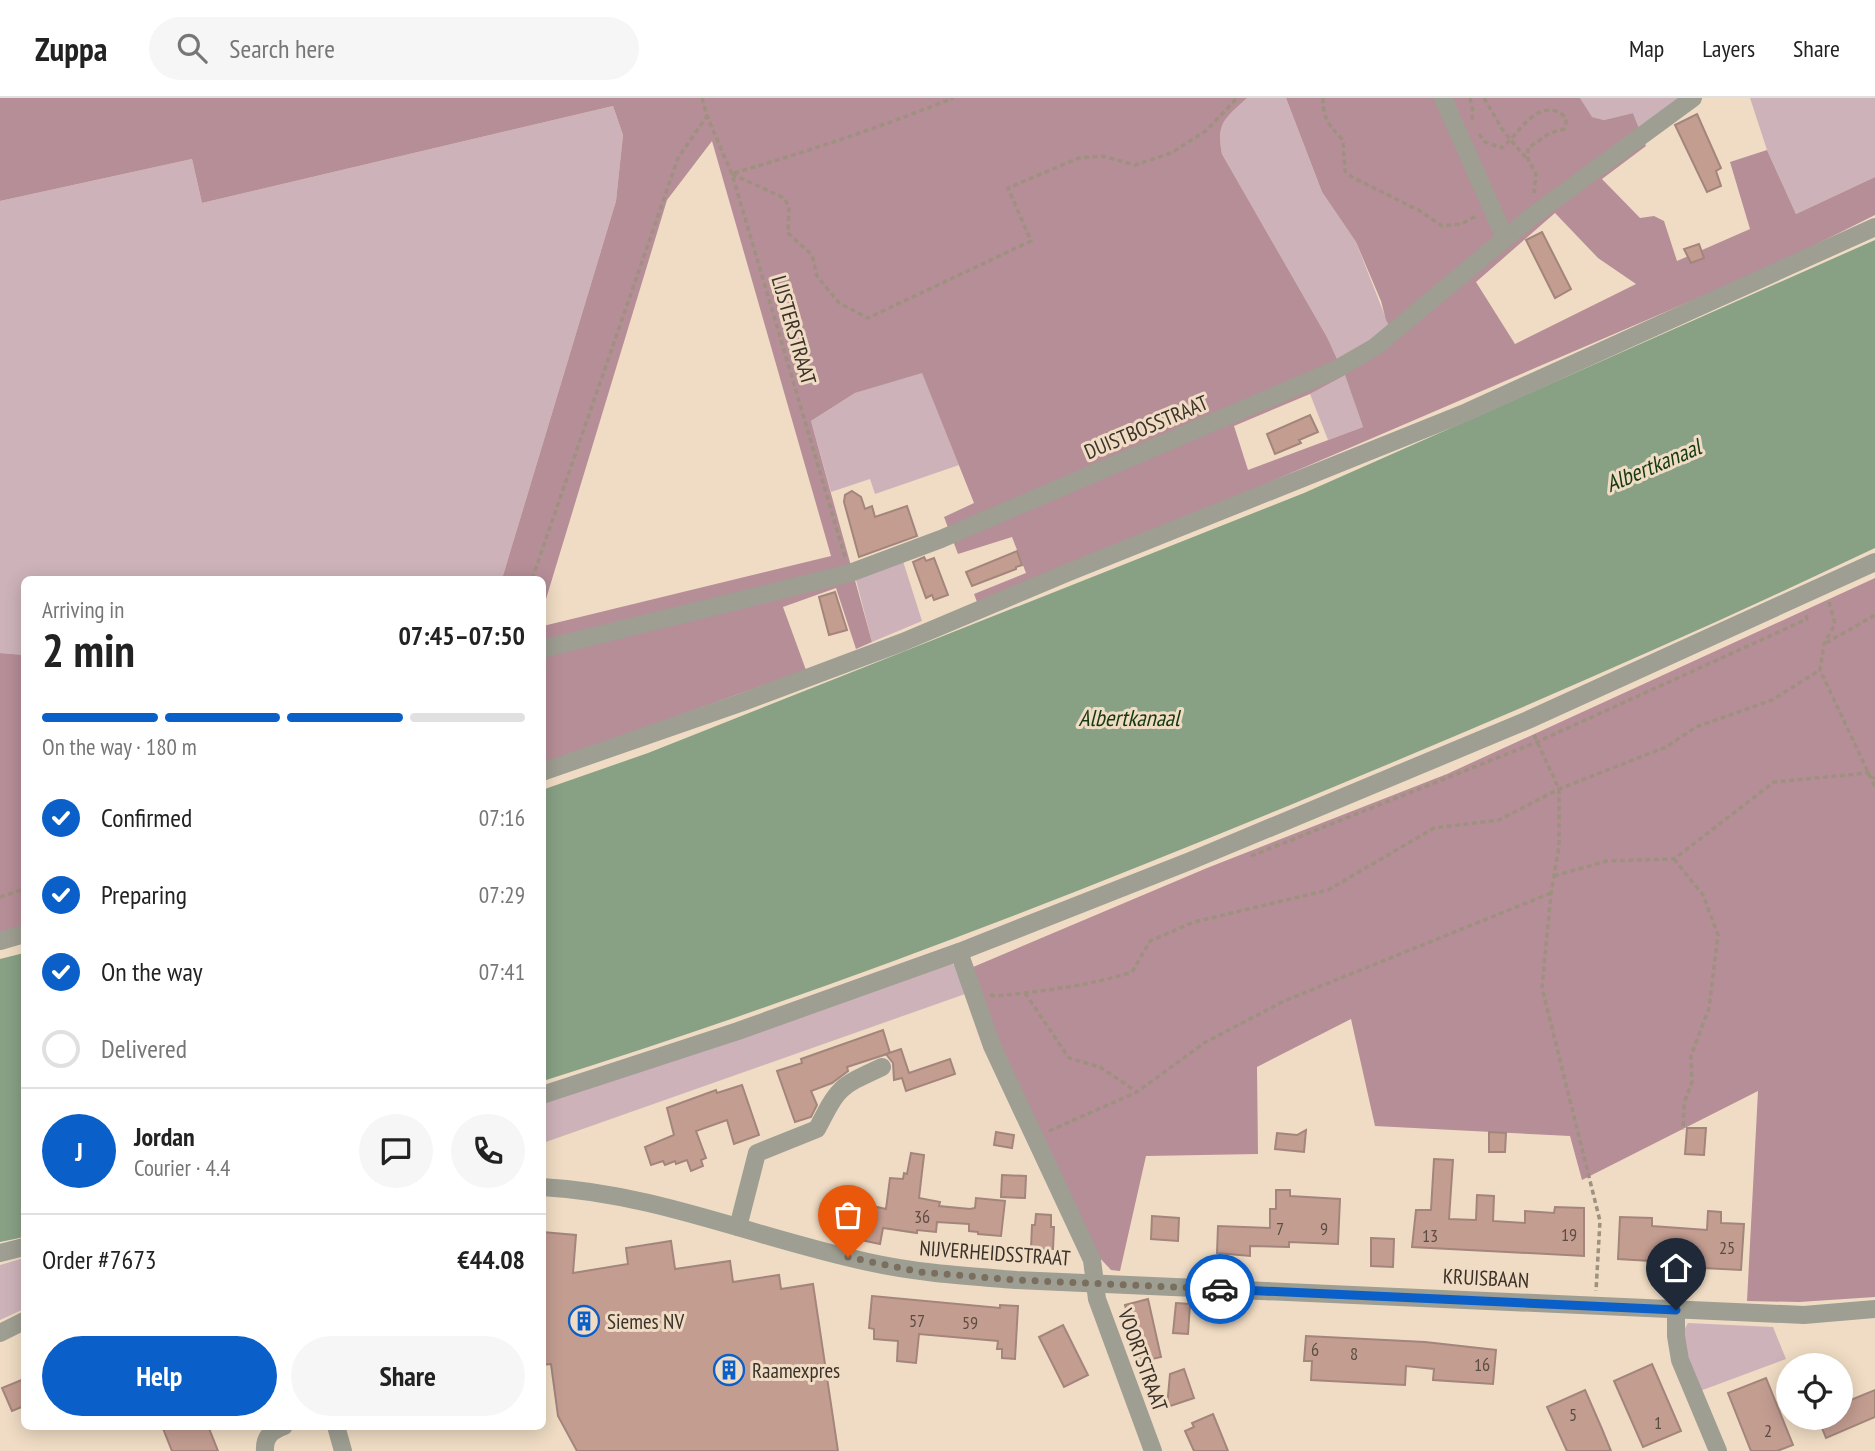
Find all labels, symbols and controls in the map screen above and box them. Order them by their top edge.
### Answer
search box [149,17,639,80]
text: Zuppa [35,27,107,70]
icon: search [173,29,211,67]
text: Search here [229,32,335,65]
text: Map [1629,33,1664,64]
text: Layers [1702,33,1755,64]
text: Share [1793,33,1840,64]
street label: LIJSTERSTRAAT [766,272,823,388]
street label: DUISTBOSSTRAAT [1080,389,1212,465]
water label: Albertkanaal [1601,431,1708,498]
text: Arriving in [42,595,124,624]
text: 07:45–07:50 [398,619,525,652]
text: 2 min [42,620,135,680]
water label: Albertkanaal [1079,703,1182,732]
text: On the way · 180 m [42,732,197,761]
icon: check [42,799,80,837]
text: Confirmed [101,801,192,834]
text: 07:16 [479,803,525,832]
icon: check [42,876,80,914]
text: Preparing [101,878,187,911]
text: 07:29 [479,880,525,909]
icon: check [42,953,80,991]
text: On the way [101,955,203,988]
text: 07:41 [479,957,525,986]
text: Delivered [101,1032,187,1065]
button: chat [359,1114,433,1188]
button: phone [451,1114,525,1188]
text: Jordan [134,1120,195,1153]
text: J [75,1135,83,1168]
text: Courier · 4.4 [134,1153,230,1182]
pin [818,1185,878,1257]
icon: bag [829,1196,867,1234]
house number: 36 [914,1205,930,1228]
house number: 7 [1276,1217,1284,1240]
house number: 9 [1320,1217,1328,1240]
house number: 19 [1561,1223,1577,1246]
house number: 13 [1422,1224,1438,1247]
street label: NIJVERHEIDSSTRAAT [919,1234,1072,1272]
house number: 25 [1719,1236,1735,1259]
pin [1646,1238,1706,1310]
text: Order #7673 [42,1243,157,1276]
text: €44.08 [457,1243,525,1276]
icon: home [1657,1249,1695,1287]
courier [1185,1254,1255,1324]
street label: KRUISBAAN [1442,1262,1530,1294]
icon: car [1201,1270,1239,1308]
building icon: Siemes NV [567,1304,601,1338]
street label: VOORTSTRAAT [1112,1304,1174,1415]
place label: Siemes NV [607,1308,684,1335]
house number: 57 [909,1309,925,1332]
house number: 59 [962,1311,978,1334]
button: Help [42,1336,277,1416]
button: Share [291,1336,525,1416]
house number: 6 [1311,1338,1319,1361]
house number: 8 [1350,1342,1358,1365]
building icon: Raamexpres [712,1353,746,1387]
house number: 16 [1474,1353,1490,1376]
map controls [1776,1353,1853,1430]
button: locate [1776,1353,1853,1430]
place label: Raamexpres [752,1357,840,1384]
house number: 5 [1569,1403,1577,1426]
house number: 1 [1654,1411,1662,1434]
house number: 2 [1764,1419,1772,1442]

